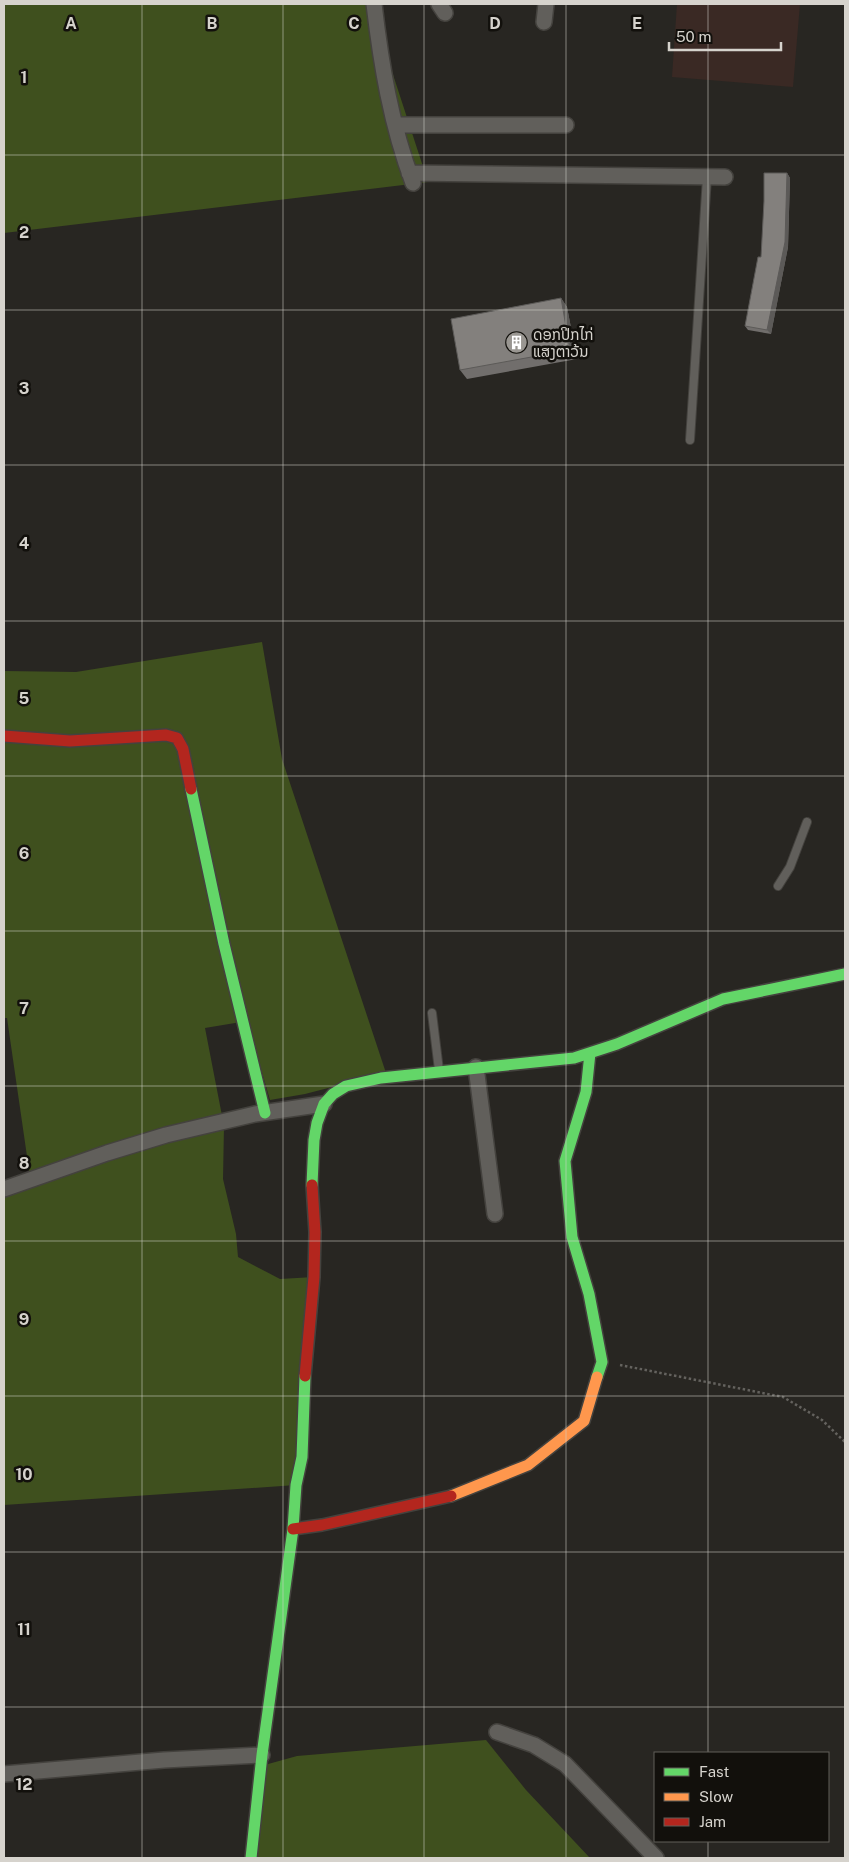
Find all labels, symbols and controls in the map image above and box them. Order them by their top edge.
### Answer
text: A [65,14,77,33]
text: B [207,14,218,33]
text: C [348,14,360,33]
text: D [489,14,501,33]
text: E [632,14,642,33]
scale bar [669,20,782,52]
text: 50 m [676,28,711,45]
text: 1 [21,68,27,87]
text: 2 [19,223,29,242]
place label: ດອກປີກໄກ່ ແສງຕາວ້ນ [533,326,594,360]
building icon: ດອກປີກໄກ່ ແສງຕາວ້ນ [505,331,529,355]
text: 3 [19,379,29,398]
text: 4 [19,534,30,553]
text: 5 [19,689,30,708]
text: 6 [19,844,29,863]
text: 7 [19,999,29,1018]
text: 8 [19,1154,30,1173]
text: 9 [19,1310,29,1329]
text: 10 [15,1465,33,1484]
text: 11 [17,1620,31,1639]
legend [654,1752,829,1842]
text: Fast [699,1763,729,1780]
text: 12 [15,1775,33,1794]
text: Slow [699,1788,734,1805]
text: Jam [699,1813,726,1830]

